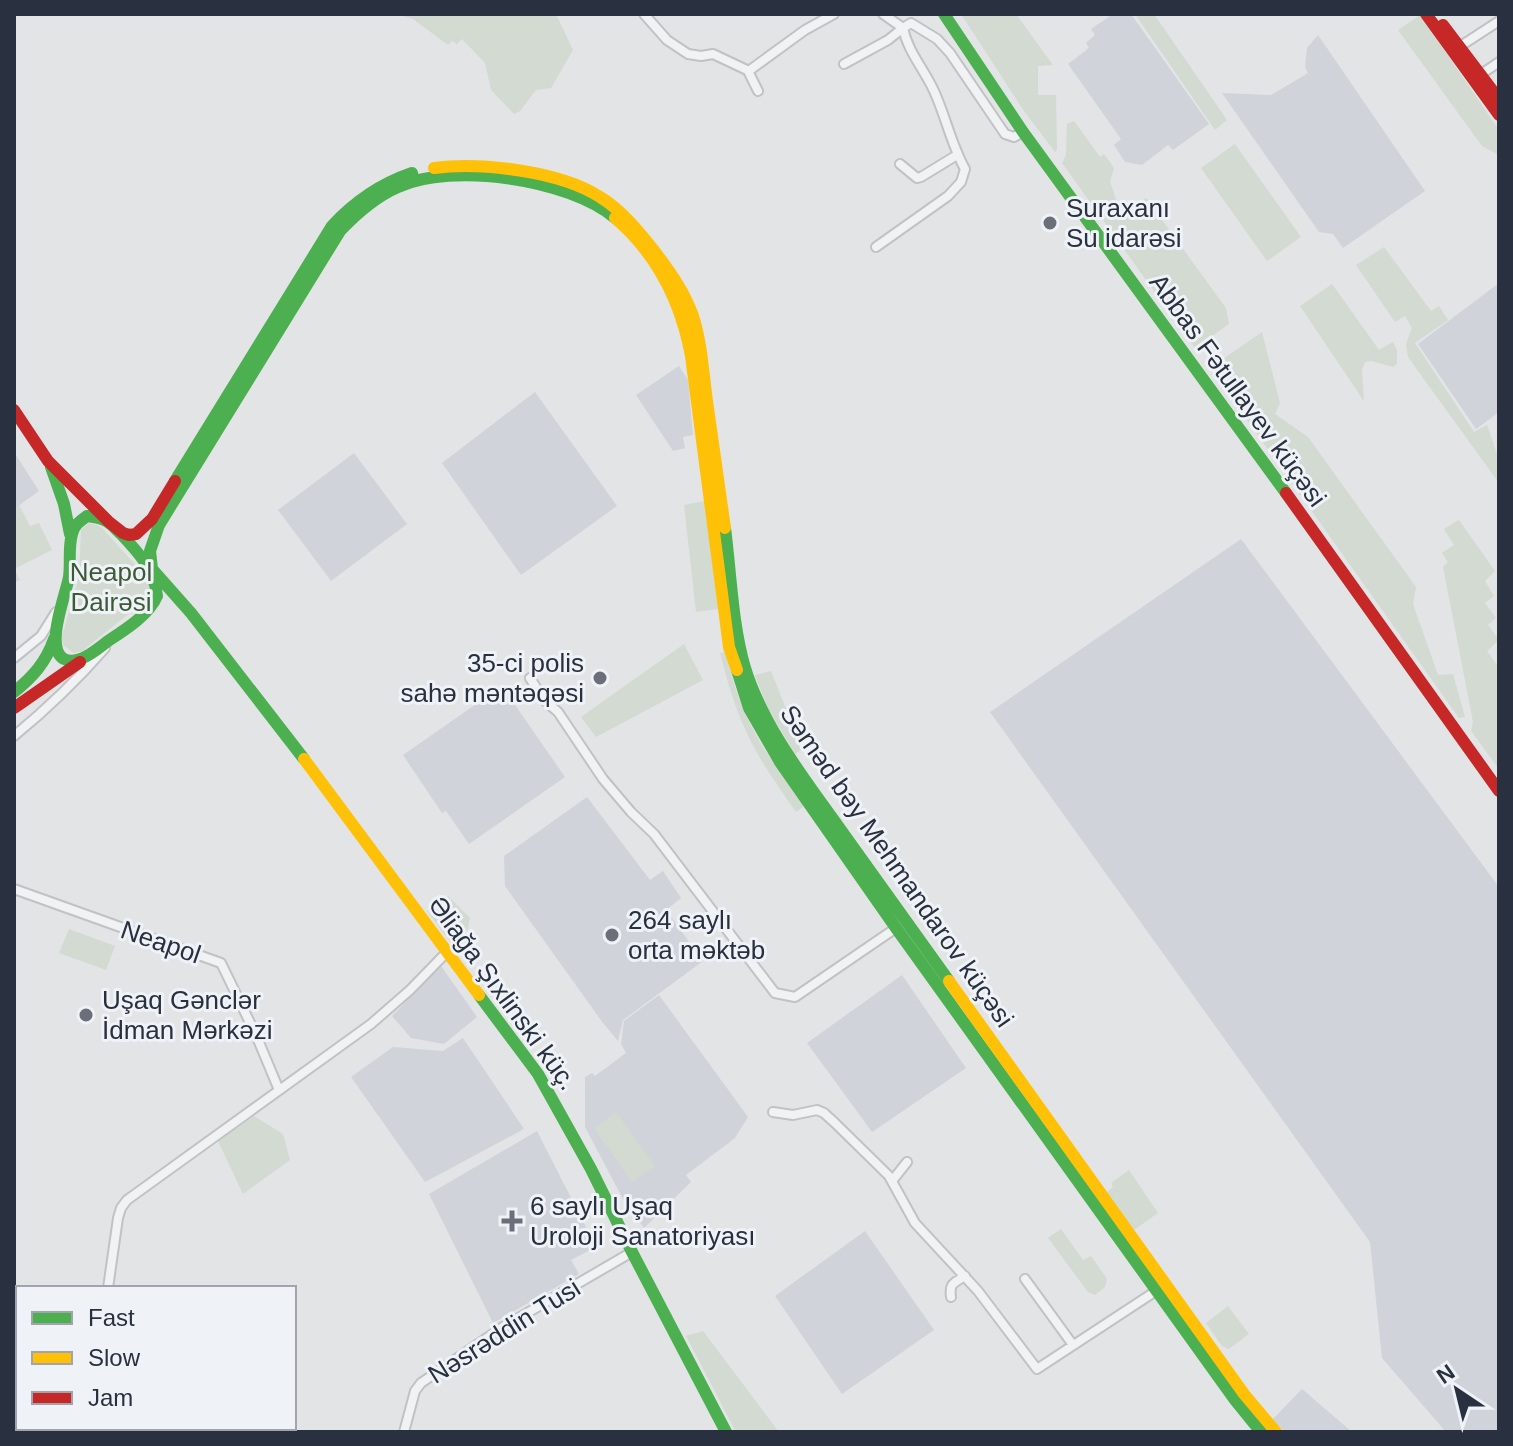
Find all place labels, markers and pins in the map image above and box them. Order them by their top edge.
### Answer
place label: Suraxanı Su idarəsi [1066,193,1182,253]
marker: Suraxanı Su idarəsi [1041,214,1059,232]
place label: 35-ci polis sahə məntəqəsi [400,648,584,708]
marker: 35-ci polis sahə məntəqəsi [591,669,609,687]
place label: 264 saylı orta məktəb [628,905,765,965]
marker: 264 saylı orta məktəb [603,926,621,944]
place label: Uşaq Gənclər İdman Mərkəzi [102,985,273,1045]
marker: Uşaq Gənclər İdman Mərkəzi [77,1006,95,1024]
place label: 6 saylı Uşaq Uroloji Sanatoriyası [530,1191,755,1251]
marker: 6 saylı Uşaq Uroloji Sanatoriyası [501,1210,523,1232]

